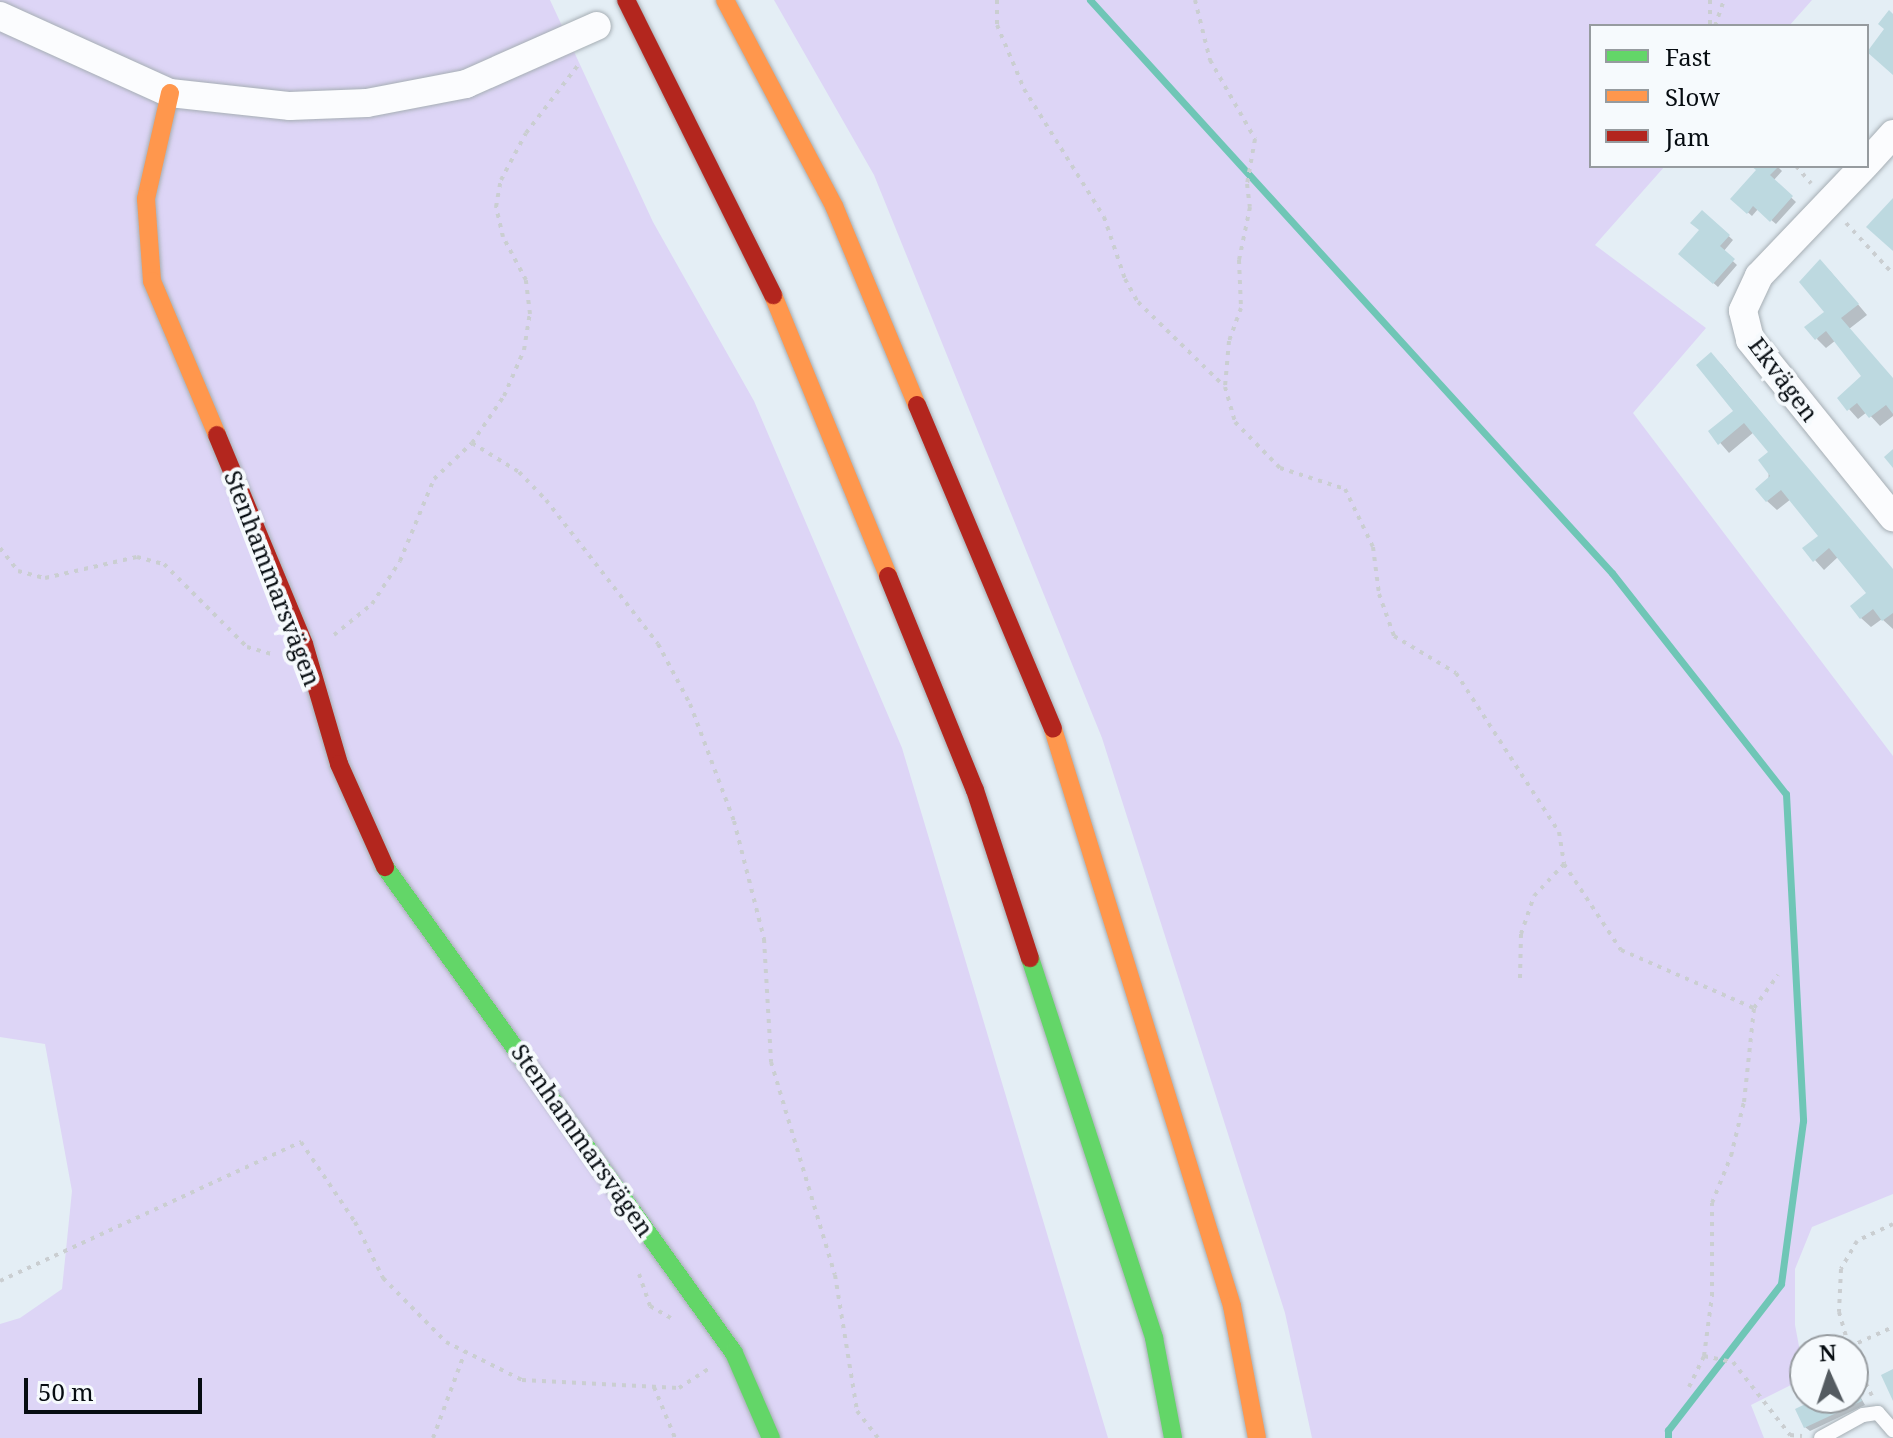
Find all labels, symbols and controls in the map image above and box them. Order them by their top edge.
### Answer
legend [1589,24,1869,168]
text: Fast [1665,40,1711,73]
text: Slow [1665,80,1720,113]
text: Jam [1665,120,1710,153]
street label: Ekvägen [1743,331,1825,427]
street label: Stenhammarsvägen [219,466,327,690]
street label: Stenhammarsvägen [506,1038,660,1242]
north arrow [1789,1334,1869,1414]
text: N [1818,1337,1837,1367]
scale bar [28,1362,206,1412]
text: 50 m [38,1375,94,1408]

